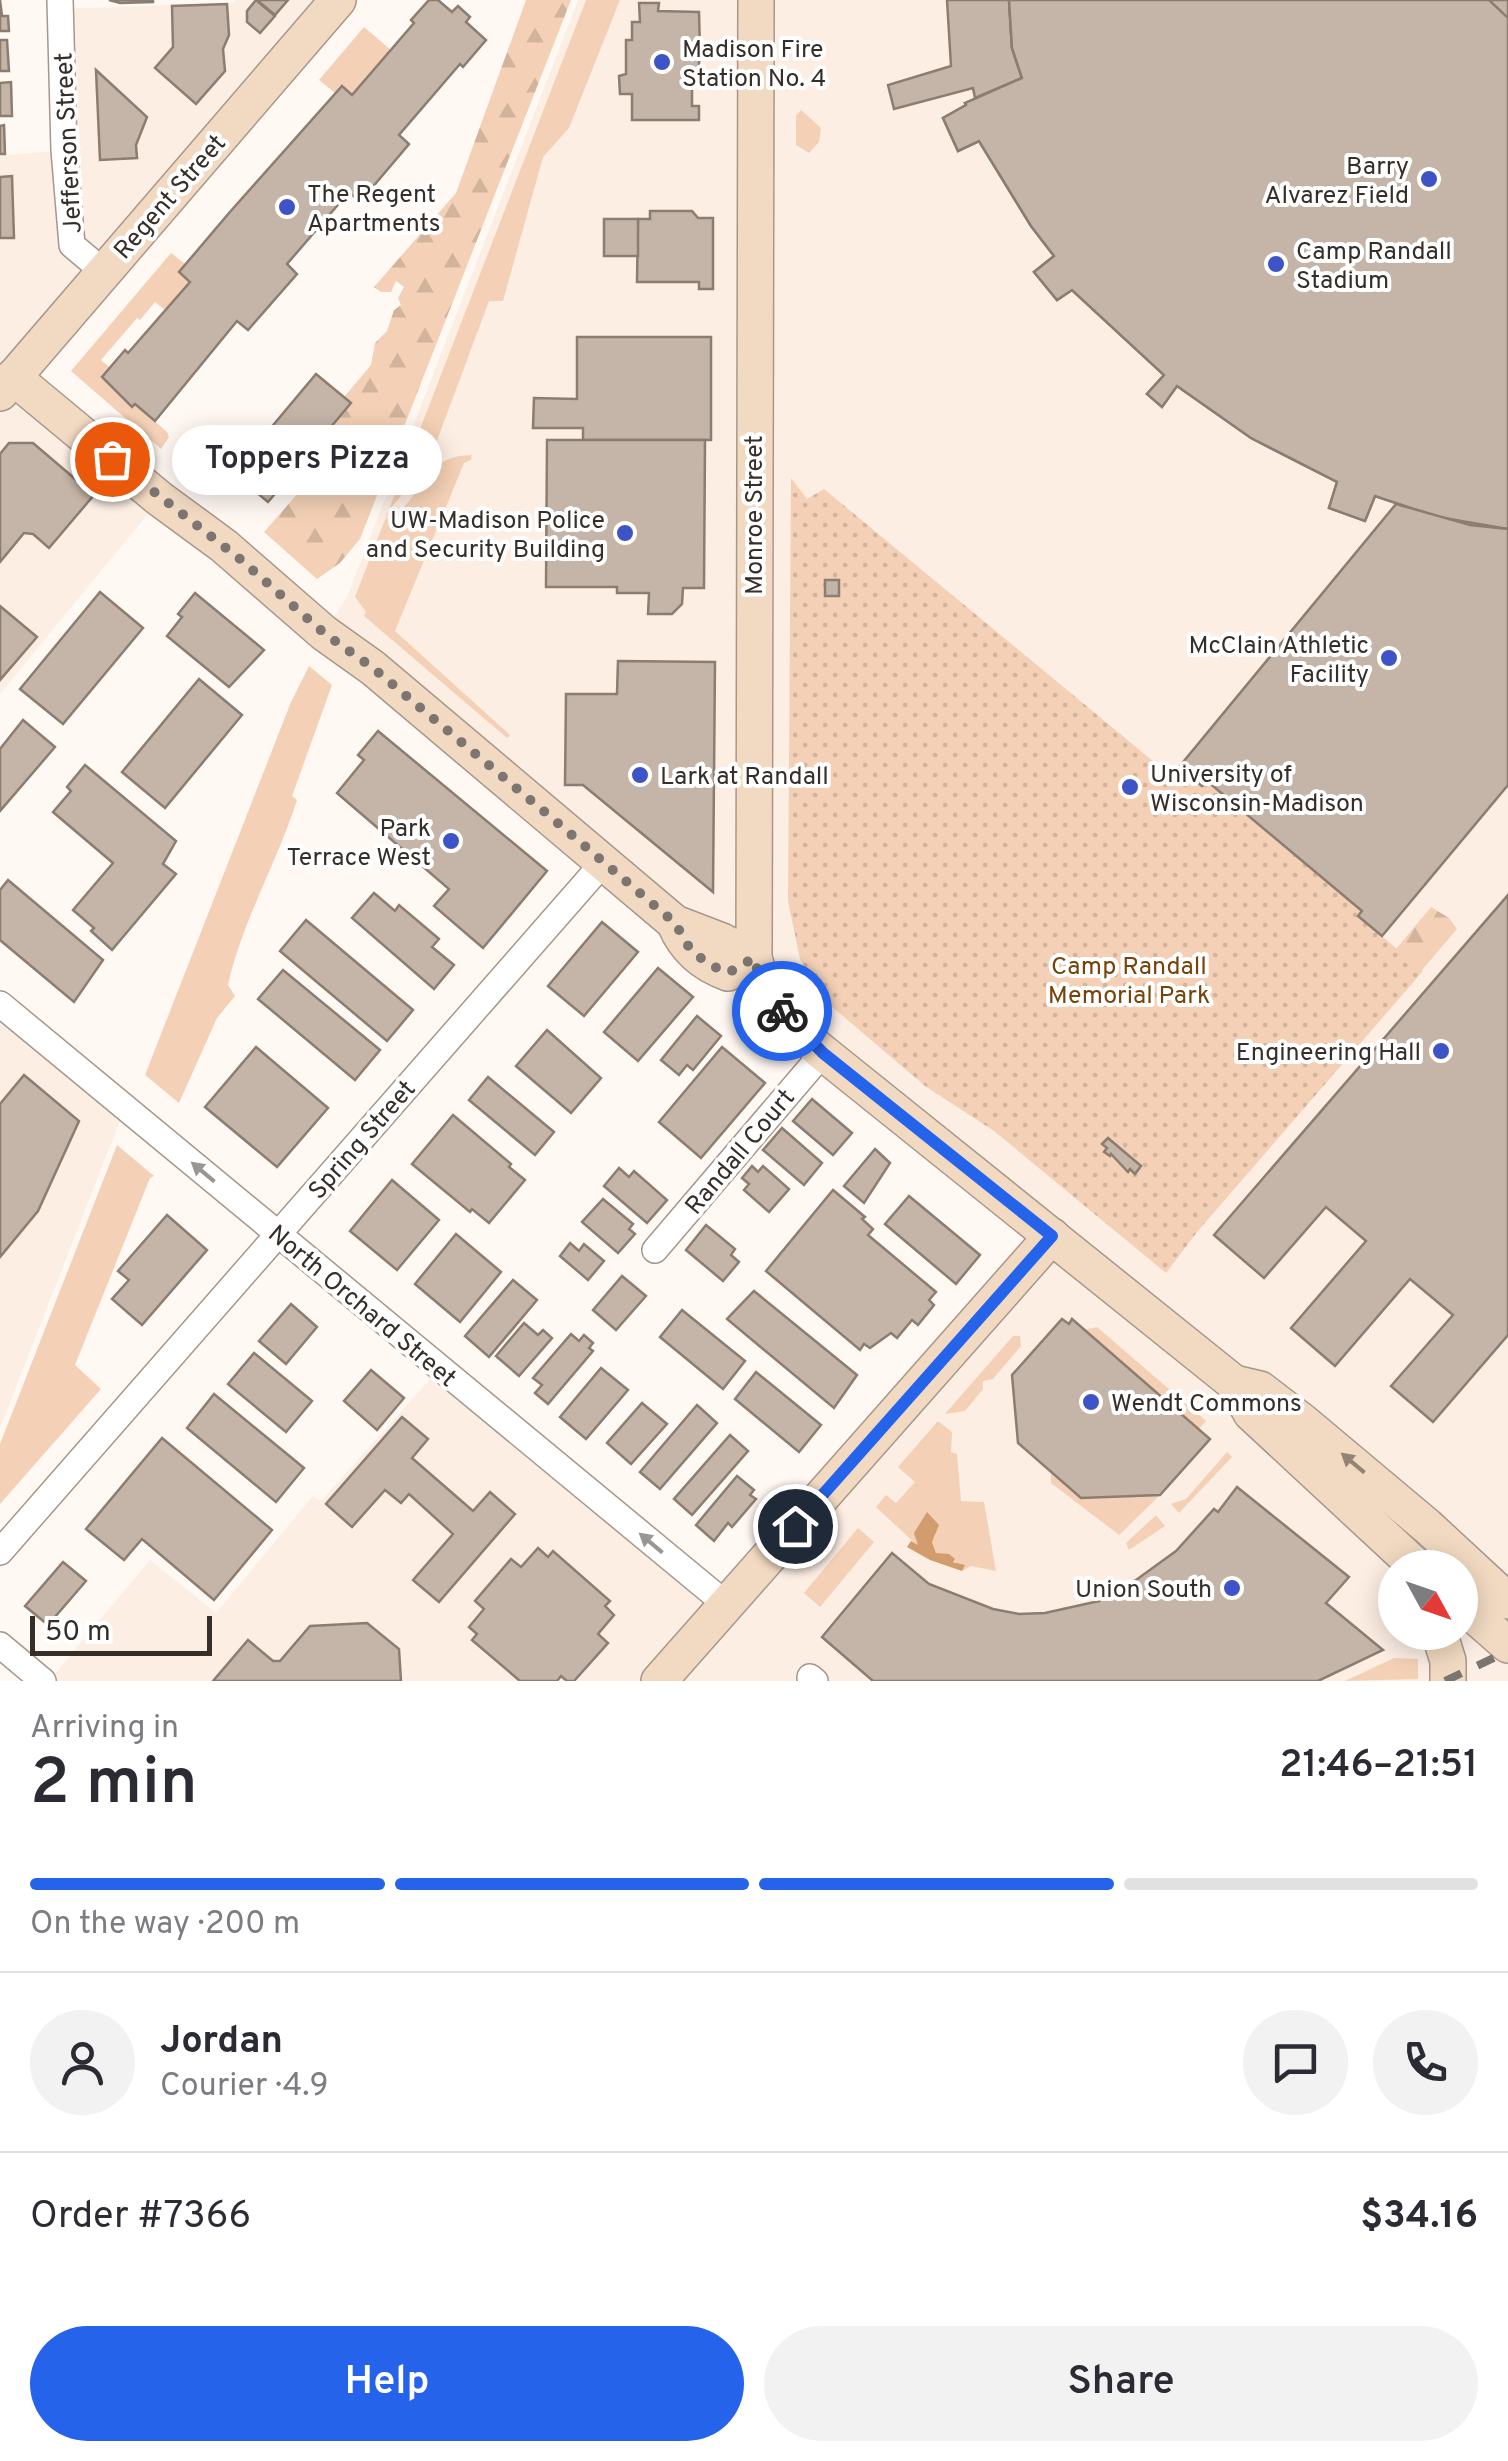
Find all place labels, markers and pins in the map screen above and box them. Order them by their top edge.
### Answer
place label: Madison Fire Station No. 4 [682,35,826,96]
marker: Madison Fire Station No. 4 [651,51,673,73]
place label: Barry Alvarez Field [1264,152,1409,213]
marker: Barry Alvarez Field [1418,168,1440,190]
place label: The Regent Apartments [307,180,440,241]
marker: The Regent Apartments [276,196,298,218]
place label: Camp Randall Stadium [1296,237,1452,298]
marker: Camp Randall Stadium [1265,253,1287,275]
pin [70,417,155,502]
callout: Toppers Pizza [172,424,442,494]
place label: UW-Madison Police and Security Building [366,506,605,567]
marker: UW-Madison Police and Security Building [614,522,636,544]
place label: McClain Athletic Facility [1188,631,1369,692]
marker: McClain Athletic Facility [1378,647,1400,669]
place label: University of Wisconsin-Madison [1150,760,1364,821]
place label: Lark at Randall [660,762,829,794]
marker: Lark at Randall [629,764,651,786]
marker: University of Wisconsin-Madison [1119,776,1141,798]
place label: Park Terrace West [286,814,431,875]
marker: Park Terrace West [440,830,462,852]
place label: Engineering Hall [1236,1038,1421,1070]
marker: Engineering Hall [1430,1040,1452,1062]
place label: Wendt Commons [1111,1389,1302,1421]
marker: Wendt Commons [1080,1391,1102,1413]
pin [753,1484,838,1569]
place label: Union South [1075,1575,1212,1607]
marker: Union South [1221,1577,1243,1599]

